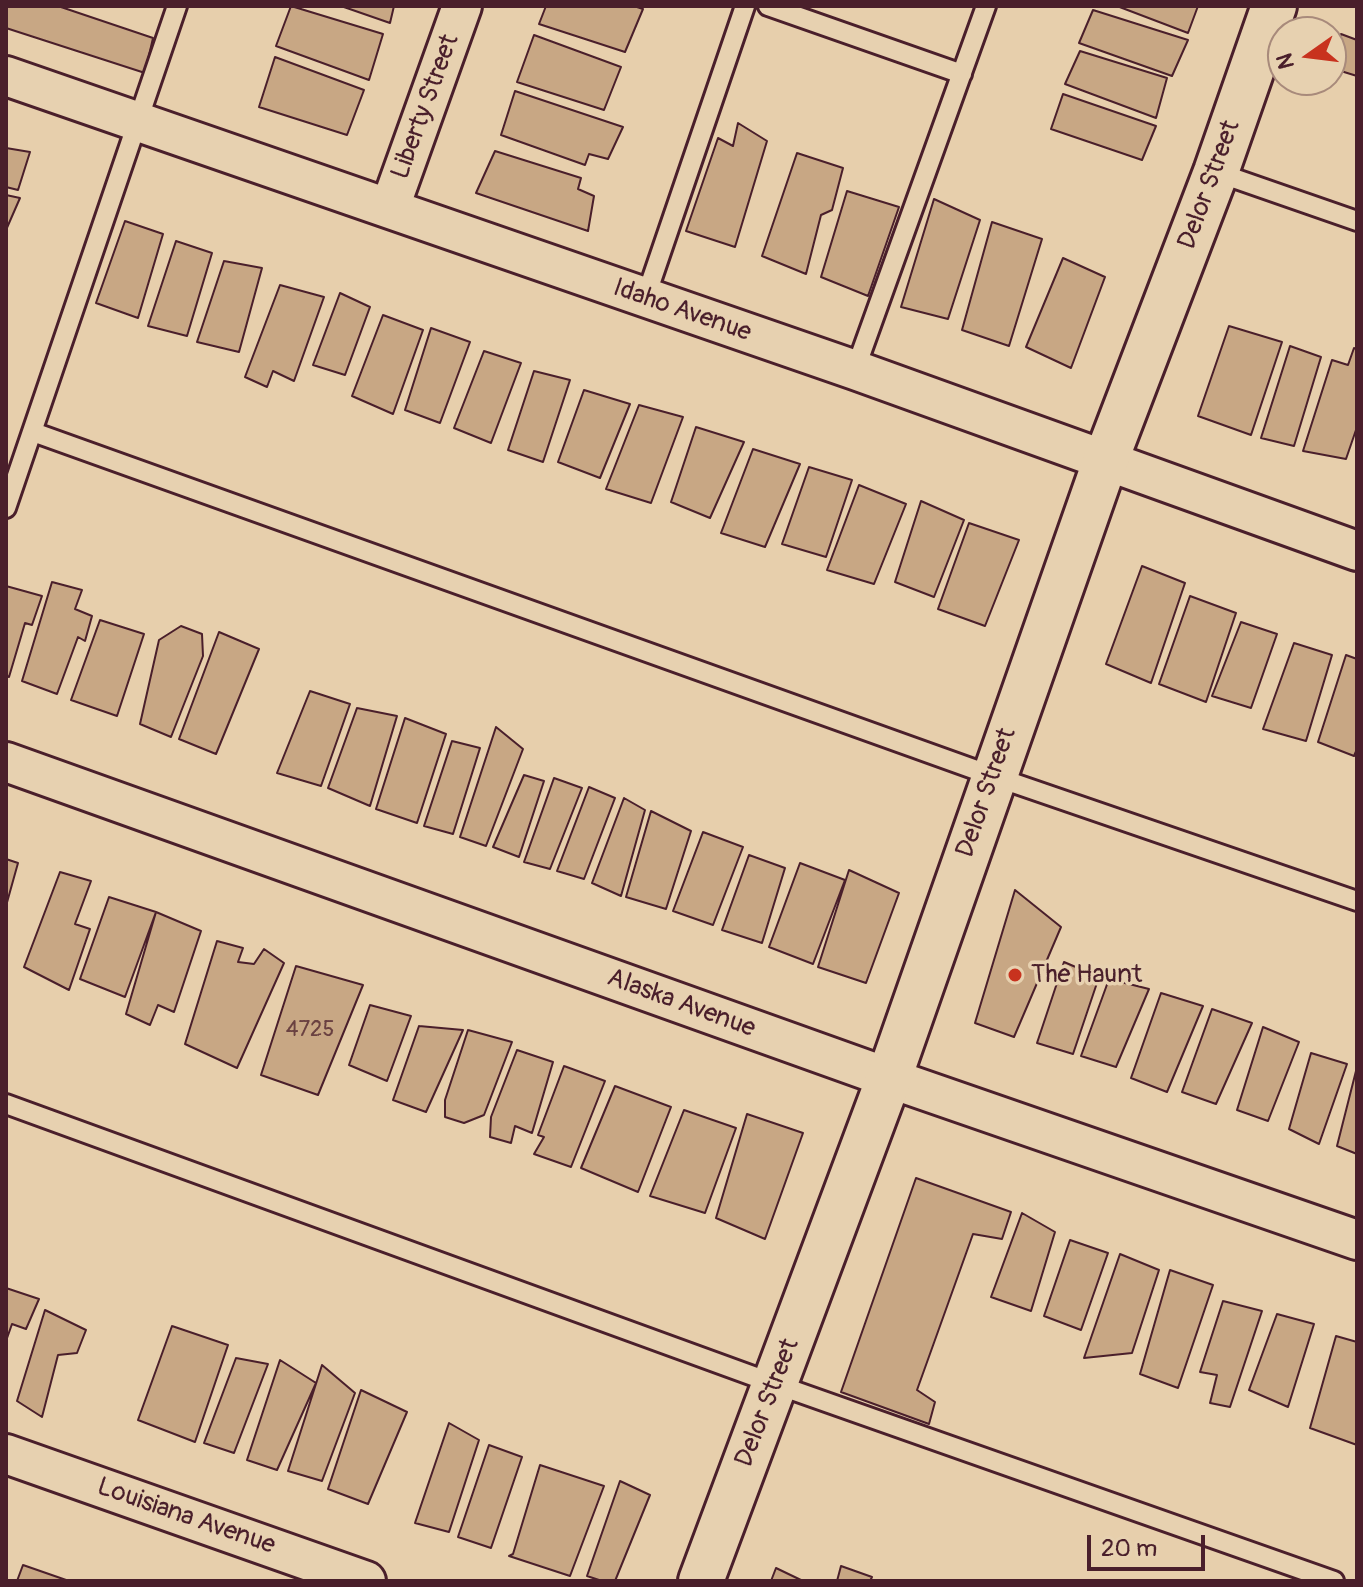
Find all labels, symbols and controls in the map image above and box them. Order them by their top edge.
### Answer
north arrow [1267,16,1347,96]
street label: Liberty Street [385,30,467,184]
text: N [1270,51,1301,72]
street label: Delor Street [1172,116,1248,254]
street label: Idaho Avenue [609,273,755,349]
street label: Delor Street [950,724,1024,862]
place label: The Haunt [1031,959,1142,991]
street label: Alaska Avenue [603,963,759,1045]
marker: The Haunt [1006,966,1024,984]
house number: 4725 [286,1017,334,1043]
street label: Delor Street [729,1335,807,1471]
street label: Louisiana Avenue [93,1472,279,1562]
scale bar [1091,1519,1209,1569]
text: 20 m [1101,1534,1157,1563]

